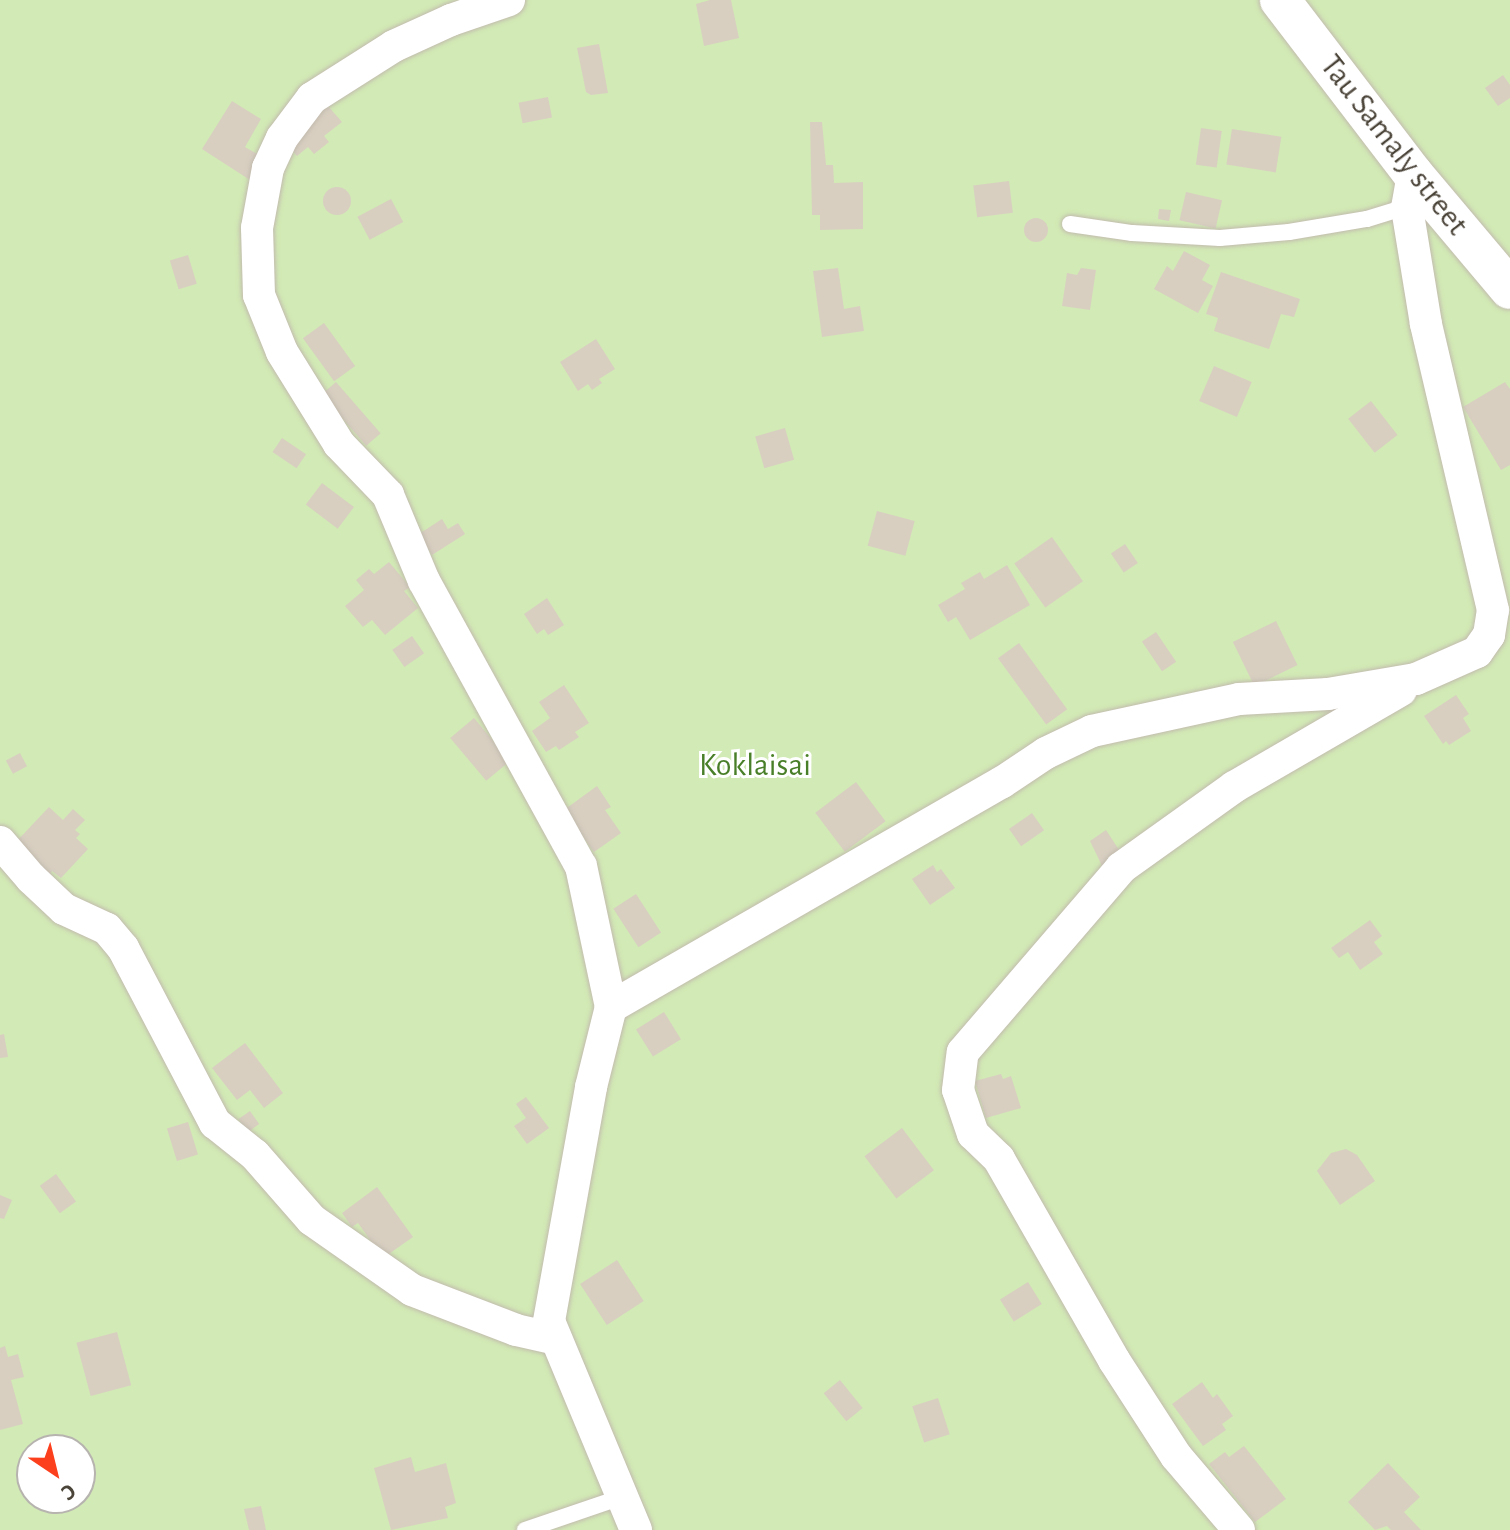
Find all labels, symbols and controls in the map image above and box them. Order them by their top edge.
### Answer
street label: Tau Samaly street [1312,47,1476,243]
park label: Koklaisai [699,746,811,784]
north arrow [16,1434,96,1514]
text: С [57,1480,80,1505]

